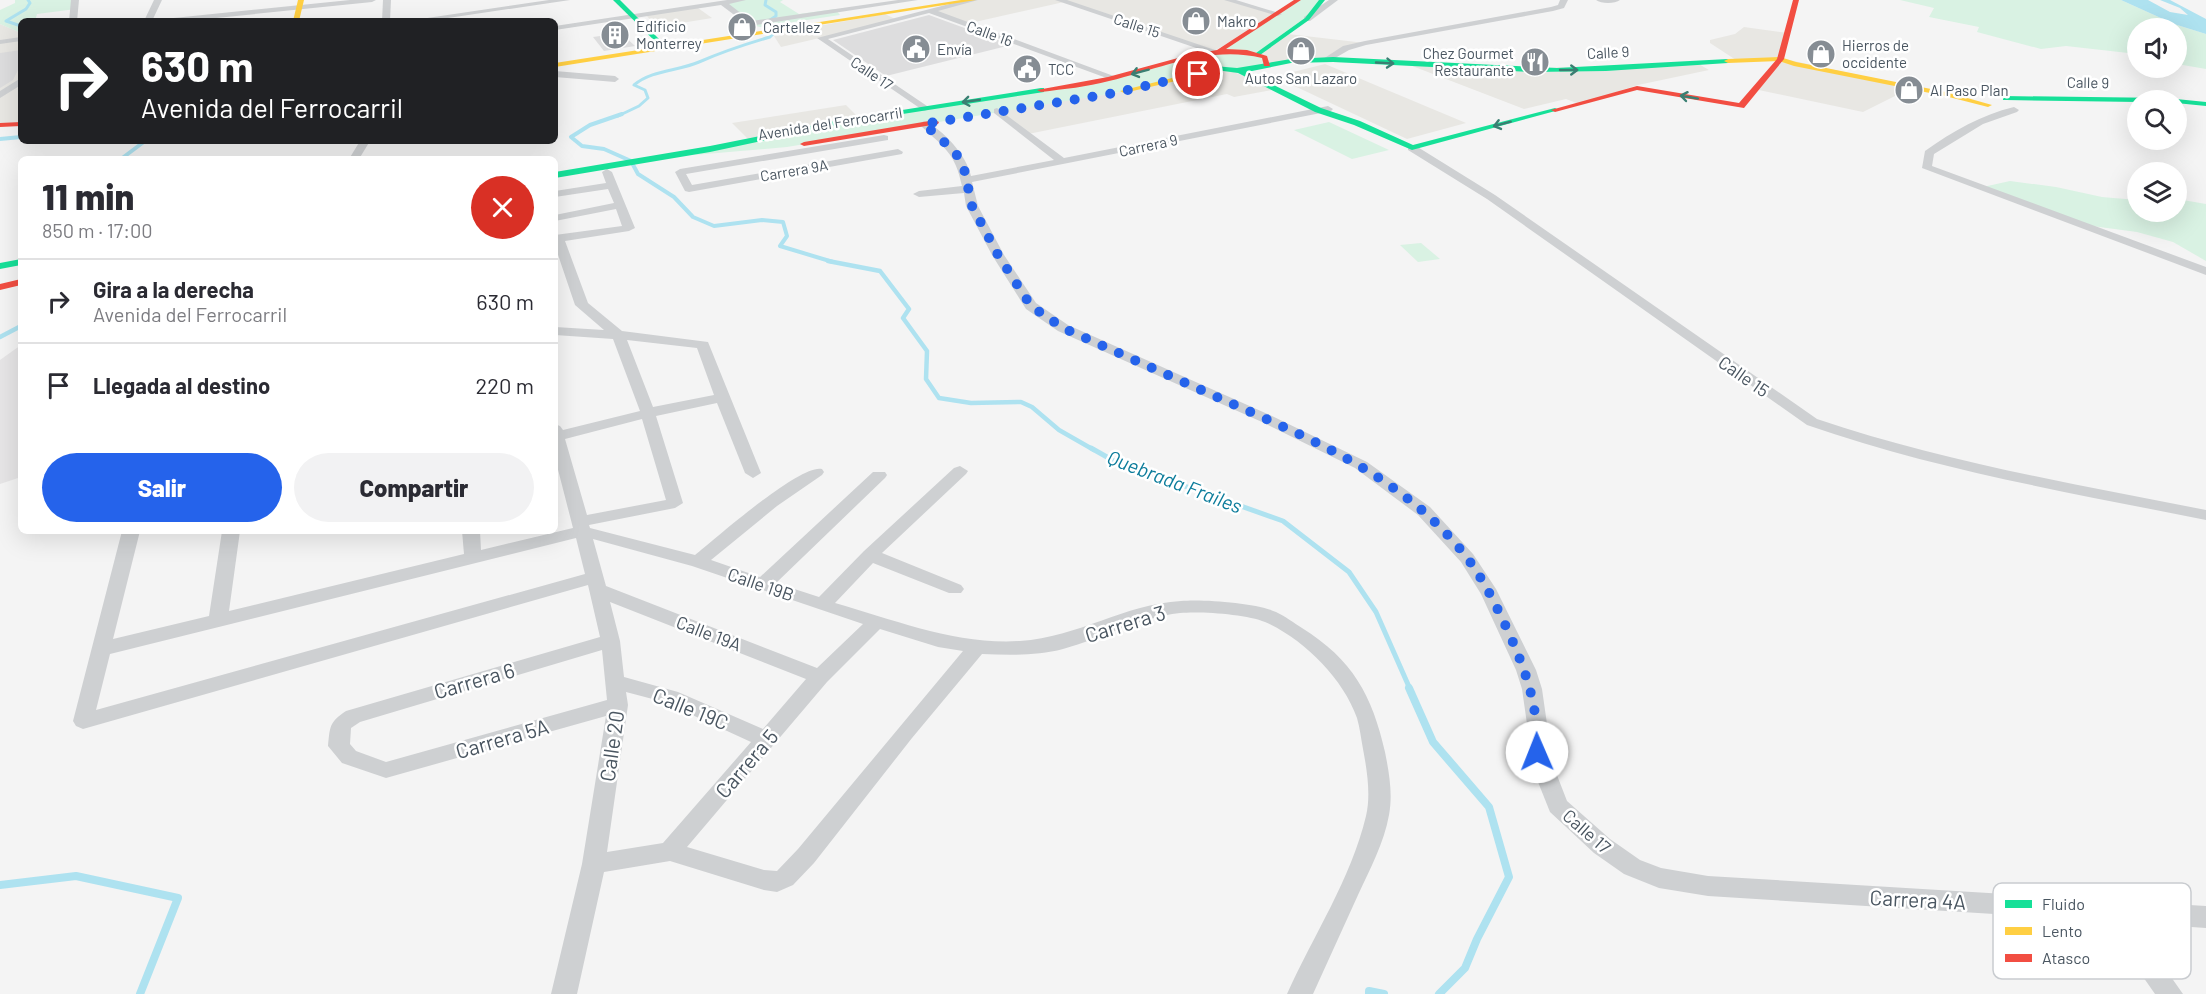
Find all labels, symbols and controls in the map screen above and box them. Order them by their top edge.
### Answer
shop icon: Makro [1180,5,1212,37]
street label: Calle 15 [1112,9,1162,41]
shop icon: Cartellez [726,11,758,43]
place label: Makro [1217,12,1256,30]
street label: Calle 16 [965,16,1015,50]
place label: Edificio Monterrey [636,17,702,52]
place label: Cartellez [763,18,820,36]
map controls [2127,18,2187,222]
button: sound [2127,18,2187,78]
building icon: Edificio Monterrey [599,19,631,51]
public building icon: Envía [900,33,932,65]
shop icon: Autos San Lazaro [1285,35,1317,67]
place label: Hierros de occidente [1842,36,1909,71]
shop icon: Hierros de occidente [1805,38,1837,70]
text: 630 m [141,40,254,90]
place label: Envía [937,40,972,58]
icon: right [42,42,120,120]
street label: Calle 9 [1586,42,1630,62]
place label: Chez Gourmet Restaurante [1423,44,1514,79]
restaurant icon: Chez Gourmet Restaurante [1519,46,1551,78]
pin [1172,48,1223,99]
street label: Calle 17 [848,52,896,94]
public building icon: TCC [1011,53,1043,85]
icon: arrive [1181,57,1214,90]
one-way arrow [1374,57,1394,68]
place label: TCC [1048,60,1074,78]
one-way arrow [1558,64,1578,75]
one-way arrow [1131,67,1150,78]
place label: Autos San Lazaro [1245,69,1357,87]
street label: Calle 9 [2067,73,2109,91]
shop icon: Al Paso Plan [1893,74,1925,106]
place label: Al Paso Plan [1930,81,2009,99]
button: search [2127,90,2187,150]
text: Avenida del Ferrocarril [141,91,403,123]
one-way arrow [1679,91,1699,102]
one-way arrow [962,96,981,107]
street label: Avenida del Ferrocarril [757,103,903,143]
one-way arrow [1493,119,1512,130]
street label: Carrera 9 [1117,130,1179,160]
street label: Carrera 9A [759,155,829,185]
button: layers [2127,162,2187,222]
text: 11 min [42,174,134,217]
button: close [471,176,534,239]
text: 850 m · 17:00 [42,218,153,242]
text: Gira a la derecha [93,276,254,302]
icon: right [42,285,75,318]
text: 630 m [476,288,534,314]
text: Avenida del Ferrocarril [93,302,287,326]
street label: Calle 15 [1714,351,1774,401]
icon: arrive [42,369,75,402]
text: Llegada al destino [93,372,270,398]
text: 220 m [475,372,534,398]
water label: Quebrada Frailes [1104,444,1246,518]
button: Salir [42,453,282,522]
button: Compartir [294,453,534,522]
street label: Calle 19B [725,562,797,606]
street label: Carrera 3 [1082,599,1168,647]
street label: Calle 19A [673,611,745,655]
street label: Carrera 6 [431,657,517,703]
street label: Calle 19C [649,682,733,734]
street label: Calle 20 [594,709,628,783]
street label: Carrera 5A [453,713,552,763]
position arrow [1505,720,1569,784]
street label: Carrera 5 [709,723,783,803]
street label: Calle 17 [1559,804,1616,858]
legend [1993,883,2191,979]
street label: Carrera 4A [1869,884,1967,914]
text: Fluido [2042,894,2085,913]
text: Lento [2042,921,2083,940]
text: Atasco [2042,948,2090,967]

